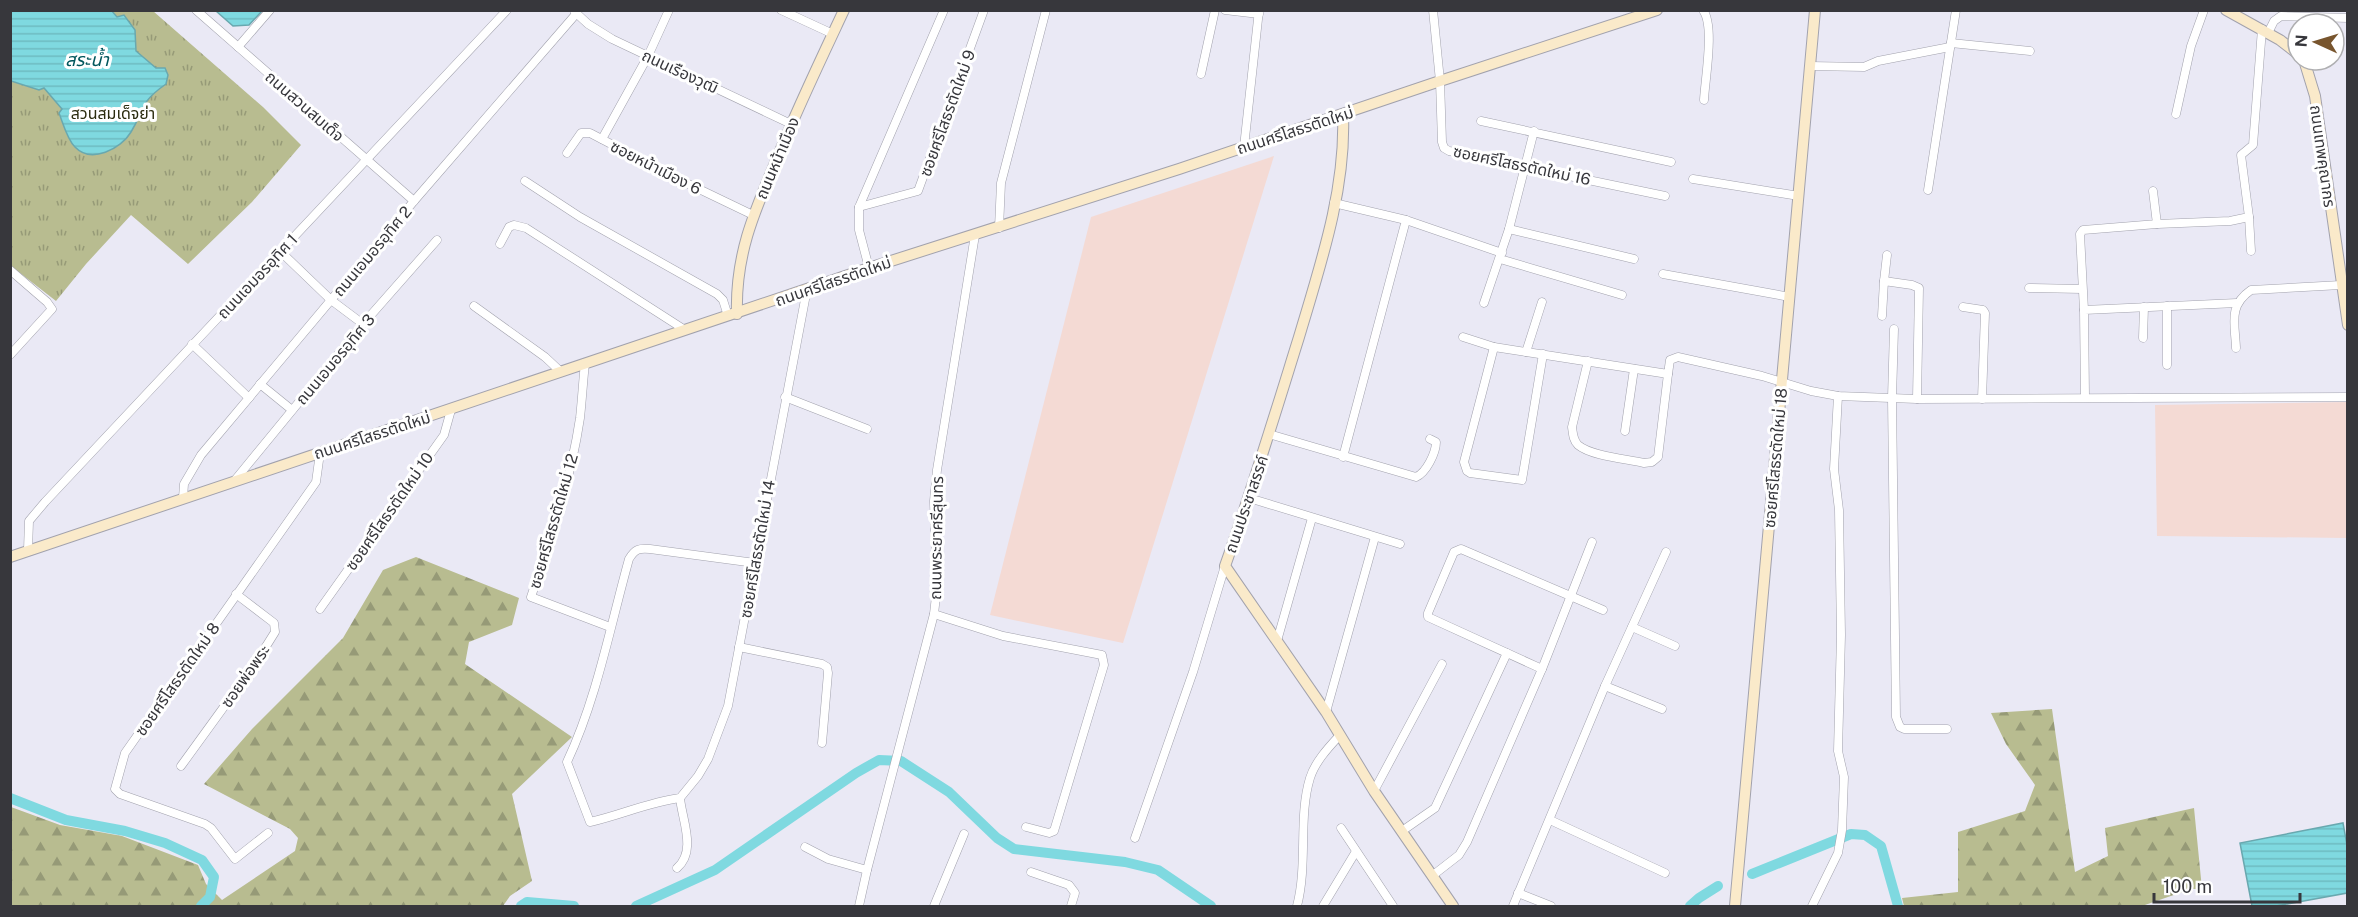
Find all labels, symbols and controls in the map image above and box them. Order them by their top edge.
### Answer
north arrow [2286,12,2346,72]
text: N [2292,34,2311,48]
street label: ถนนเรืองวุฒิ [639,46,721,97]
water label: สระน้ำ [65,47,109,70]
street label: ซอยศรีโสธรตัดใหม่ 9 [916,47,979,179]
street label: ถนนสวนสมเด็จ [261,67,348,146]
street label: ถนนศรีโสธรตัดใหม่ [1234,103,1356,158]
park label: สวนสมเด็จย่า [71,104,155,123]
street label: ถนนเทพคุณากร [2306,104,2339,209]
street label: ถนนหน้าเมือง [752,114,803,202]
street label: ซอยหน้าเมือง 6 [607,136,704,199]
street label: ซอยศรีโสธรตัดใหม่ 16 [1451,142,1592,189]
street label: ถนนเอมอรอุทิศ 2 [329,202,416,300]
street label: ถนนเอมอรอุทิศ 1 [213,230,302,323]
street label: ถนนศรีโสธรตัดใหม่ [773,253,894,310]
street label: ถนนเอมอรอุทิศ 3 [292,310,379,409]
street label: ซอยศรีโสธรตัดใหม่ 18 [1760,387,1791,529]
street label: ถนนศรีโสธรตัดใหม่ [311,408,433,463]
street label: ซอยศรีโสธรตัดใหม่ 10 [341,448,437,574]
street label: ซอยศรีโสธรตัดใหม่ 12 [525,451,582,591]
street label: ถนนประชาสรรค์ [1221,453,1272,555]
street label: ถนนพระยาศรีสุนทร [926,476,947,600]
street label: ซอยศรีโสธรตัดใหม่ 14 [736,478,779,620]
street label: ซอยศรีโสธรตัดใหม่ 8 [131,619,224,740]
street label: ซอยพ่อพระ [217,641,274,711]
scale bar [2154,866,2300,904]
text: 100 m [2163,876,2212,897]

